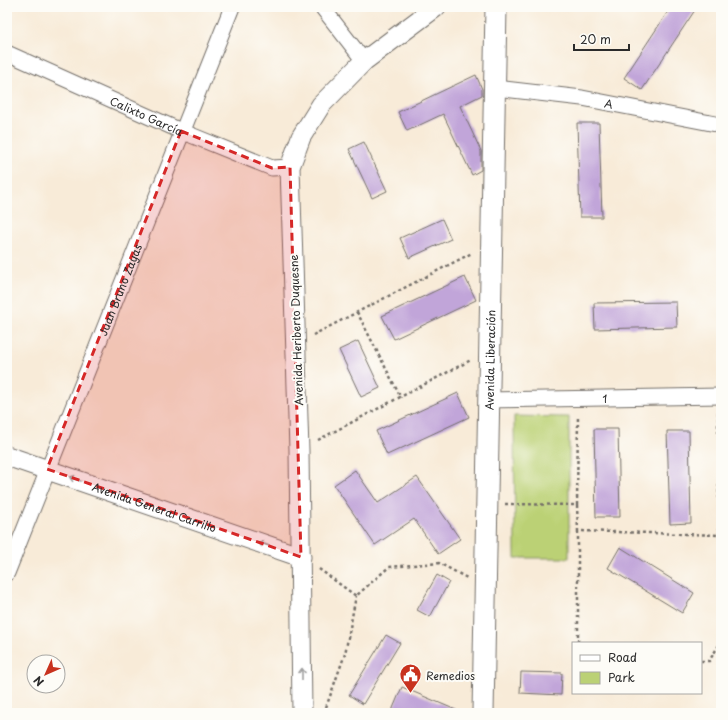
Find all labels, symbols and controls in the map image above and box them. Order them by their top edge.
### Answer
scale bar [574,26,629,52]
text: 20 m [580,30,611,48]
street label: Calixto García [107,92,186,139]
street label: A [603,94,615,112]
street label: Juan Bruno Zayas [94,241,146,338]
street label: Avenida Heriberto Duquesne [285,254,307,406]
street label: Avenida Liberación [480,310,499,410]
street label: 1 [602,389,608,407]
one-way arrow [69,475,82,482]
street label: Avenida General Carrillo [90,477,219,536]
one-way arrow [259,540,271,548]
legend [572,642,702,694]
text: Road [608,648,637,666]
north arrow [26,654,66,694]
public building icon: Remedios [397,662,423,695]
place label: Remedios [426,667,475,684]
one-way arrow [298,668,306,681]
text: Park [608,668,635,686]
text: N [29,672,48,691]

